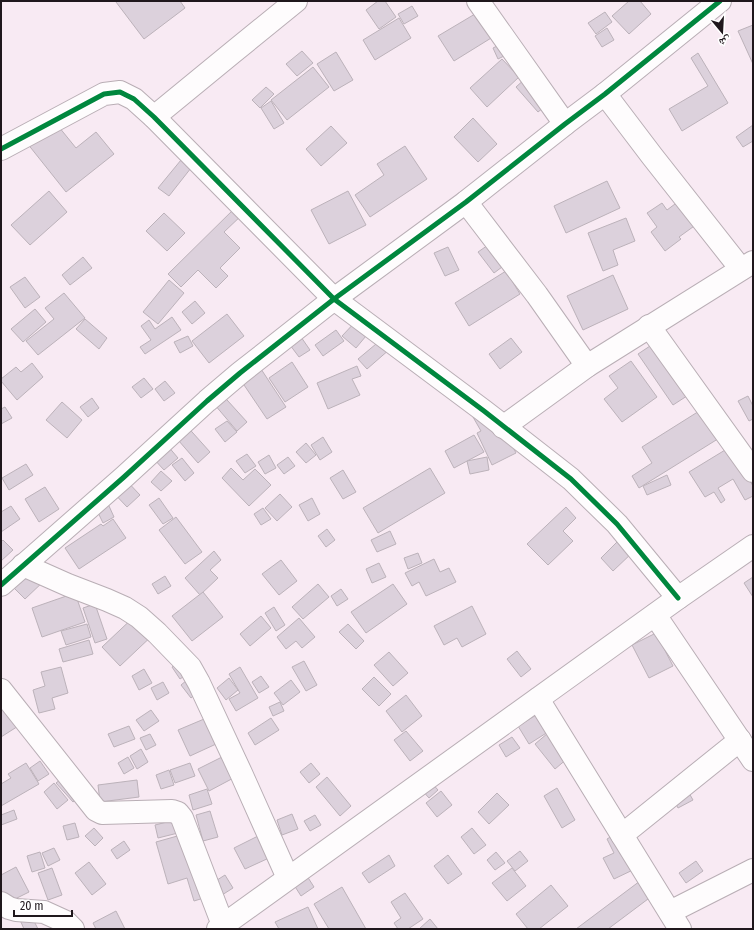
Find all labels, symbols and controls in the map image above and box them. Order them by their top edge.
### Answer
north arrow [702,12,742,52]
text: ش [717,32,732,49]
scale bar [14,892,72,918]
text: 20 m [20,899,44,913]

